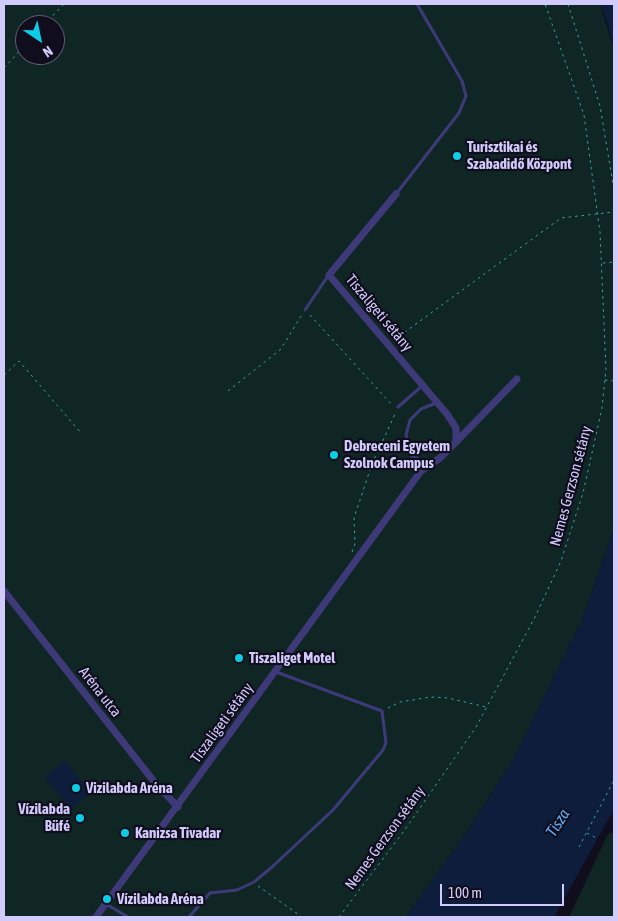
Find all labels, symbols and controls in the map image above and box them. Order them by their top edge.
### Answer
north arrow [15,15,65,65]
text: N [40,43,56,61]
place label: Turisztikai és Szabadidő Központ [467,138,572,173]
marker: Turisztikai és Szabadidő Központ [451,150,463,162]
street label: Tiszaligeti sétány [342,271,416,355]
street label: Nemes Gerzson sétány [546,424,596,548]
place label: Debreceni Egyetem Szolnok Campus [344,437,450,472]
marker: Debreceni Egyetem Szolnok Campus [328,449,340,461]
place label: Tiszaliget Motel [249,649,335,667]
marker: Tiszaliget Motel [233,652,245,664]
street label: Aréna utca [75,663,125,721]
street label: Tiszaligeti sétány [187,679,257,767]
place label: Vizilabda Aréna [86,779,173,797]
marker: Vizilabda Aréna [70,782,82,794]
street label: Nemes Gerzson sétány [341,783,429,893]
place label: Vízilabda Büfé [18,800,70,835]
water label: Tisza [542,806,574,840]
marker: Vízilabda Büfé [74,812,86,824]
place label: Kanizsa Tivadar [135,824,221,842]
marker: Kanizsa Tivadar [119,827,131,839]
scale bar [443,874,567,906]
text: 100 m [448,884,482,901]
place label: Vízilabda Aréna [117,890,204,908]
marker: Vízilabda Aréna [101,893,113,905]

